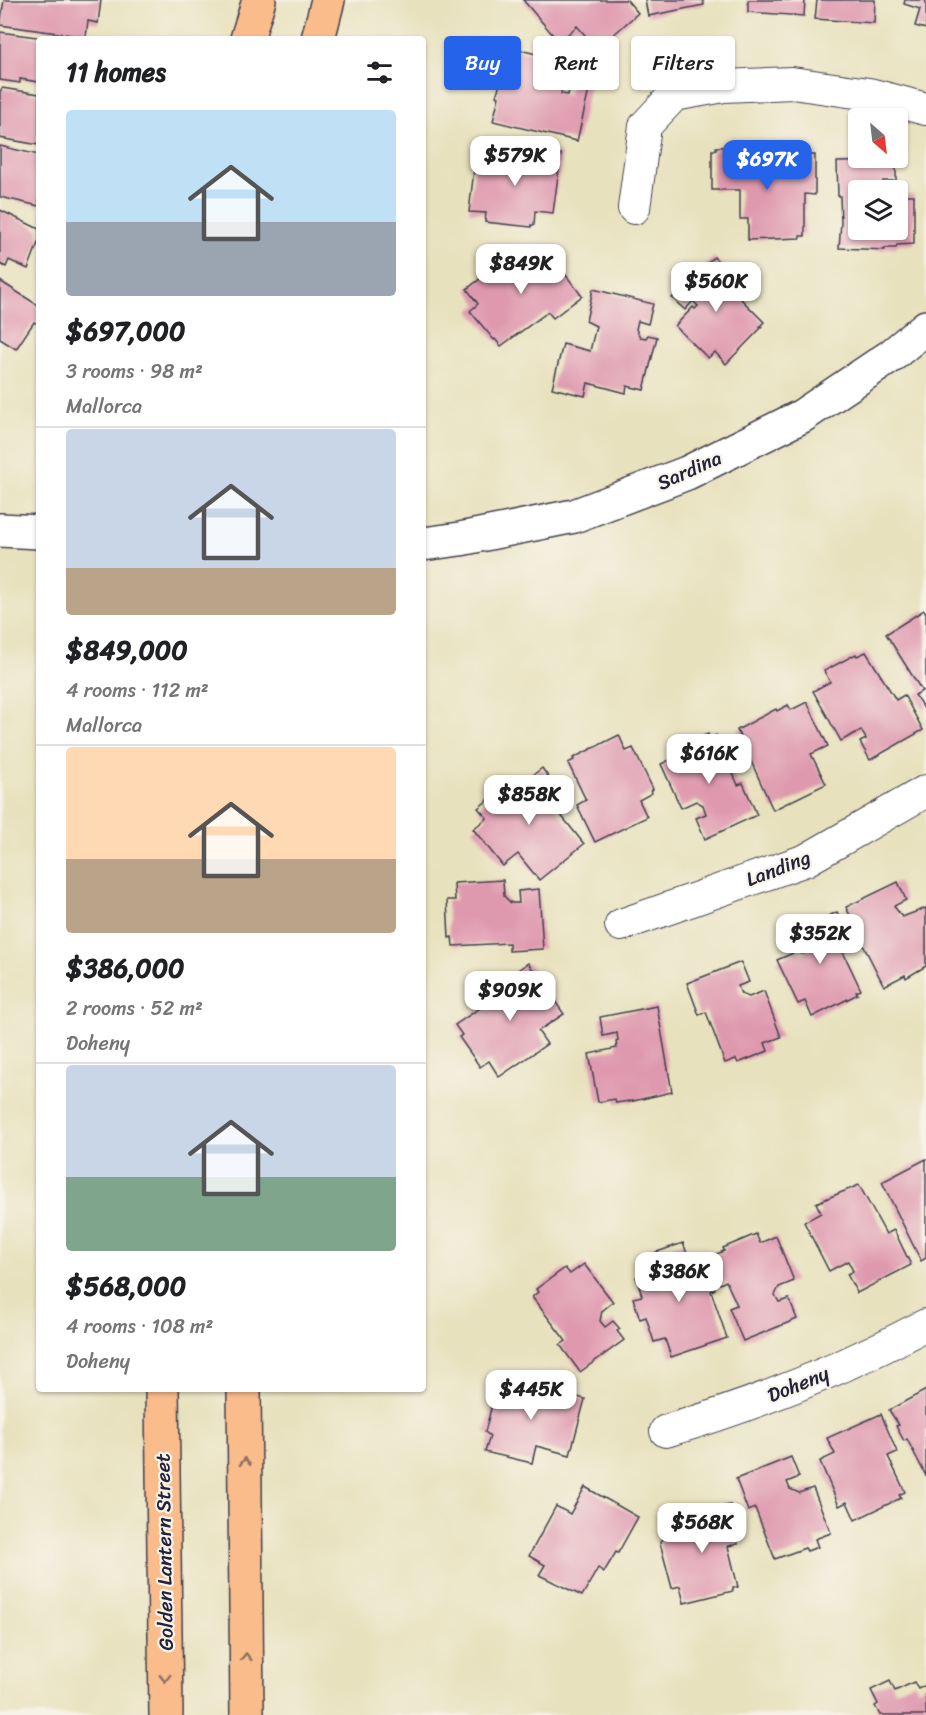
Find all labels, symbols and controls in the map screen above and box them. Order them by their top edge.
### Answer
chip: Buy [444,36,521,90]
chip: Rent [533,36,619,90]
chip: Filters [631,36,735,90]
text: 11 homes [66,49,166,95]
icon: filters [363,56,396,89]
north arrow [848,108,908,168]
map controls [848,108,908,240]
pin: $579K [473,136,557,187]
text: $579K [484,138,546,173]
pin: $697K [725,140,809,191]
text: $697K [737,142,797,177]
icon: home [177,149,285,257]
button: layers [848,180,908,240]
pin: $849K [479,244,563,295]
text: $849K [490,246,552,281]
pin: $560K [674,262,758,313]
text: $560K [685,264,747,299]
text: $697,000 [66,308,185,354]
text: 3 rooms · 98 m² [66,354,203,389]
text: Mallorca [66,389,142,424]
street label: Sardina [651,441,727,500]
icon: home [177,468,285,576]
text: $849,000 [66,627,188,673]
text: 4 rooms · 112 m² [66,673,209,708]
text: Mallorca [66,708,142,743]
pin: $616K [667,734,751,785]
text: $616K [681,736,737,771]
pin: $858K [487,775,571,826]
text: $858K [498,777,560,812]
icon: home [177,786,285,894]
street label: Landing [741,840,816,897]
pin: $352K [778,914,862,965]
text: $352K [790,916,850,951]
text: $386,000 [66,945,185,991]
pin: $909K [468,971,552,1022]
text: $909K [479,973,541,1008]
text: 2 rooms · 52 m² [66,991,203,1026]
text: Doheny [66,1026,130,1061]
icon: home [177,1104,285,1212]
pin: $386K [637,1252,721,1303]
text: $386K [649,1254,709,1289]
text: $568,000 [66,1263,186,1309]
text: 4 rooms · 108 m² [66,1309,213,1344]
text: Doheny [66,1344,130,1379]
street label: Doheny [762,1356,835,1413]
pin: $445K [489,1370,573,1421]
text: $445K [500,1372,562,1407]
street label: Golden Lantern Street [145,1453,184,1651]
one-way arrow [239,1457,251,1466]
pin: $568K [660,1503,744,1554]
text: $568K [671,1505,733,1540]
one-way arrow [240,1652,252,1661]
one-way arrow [159,1674,171,1683]

